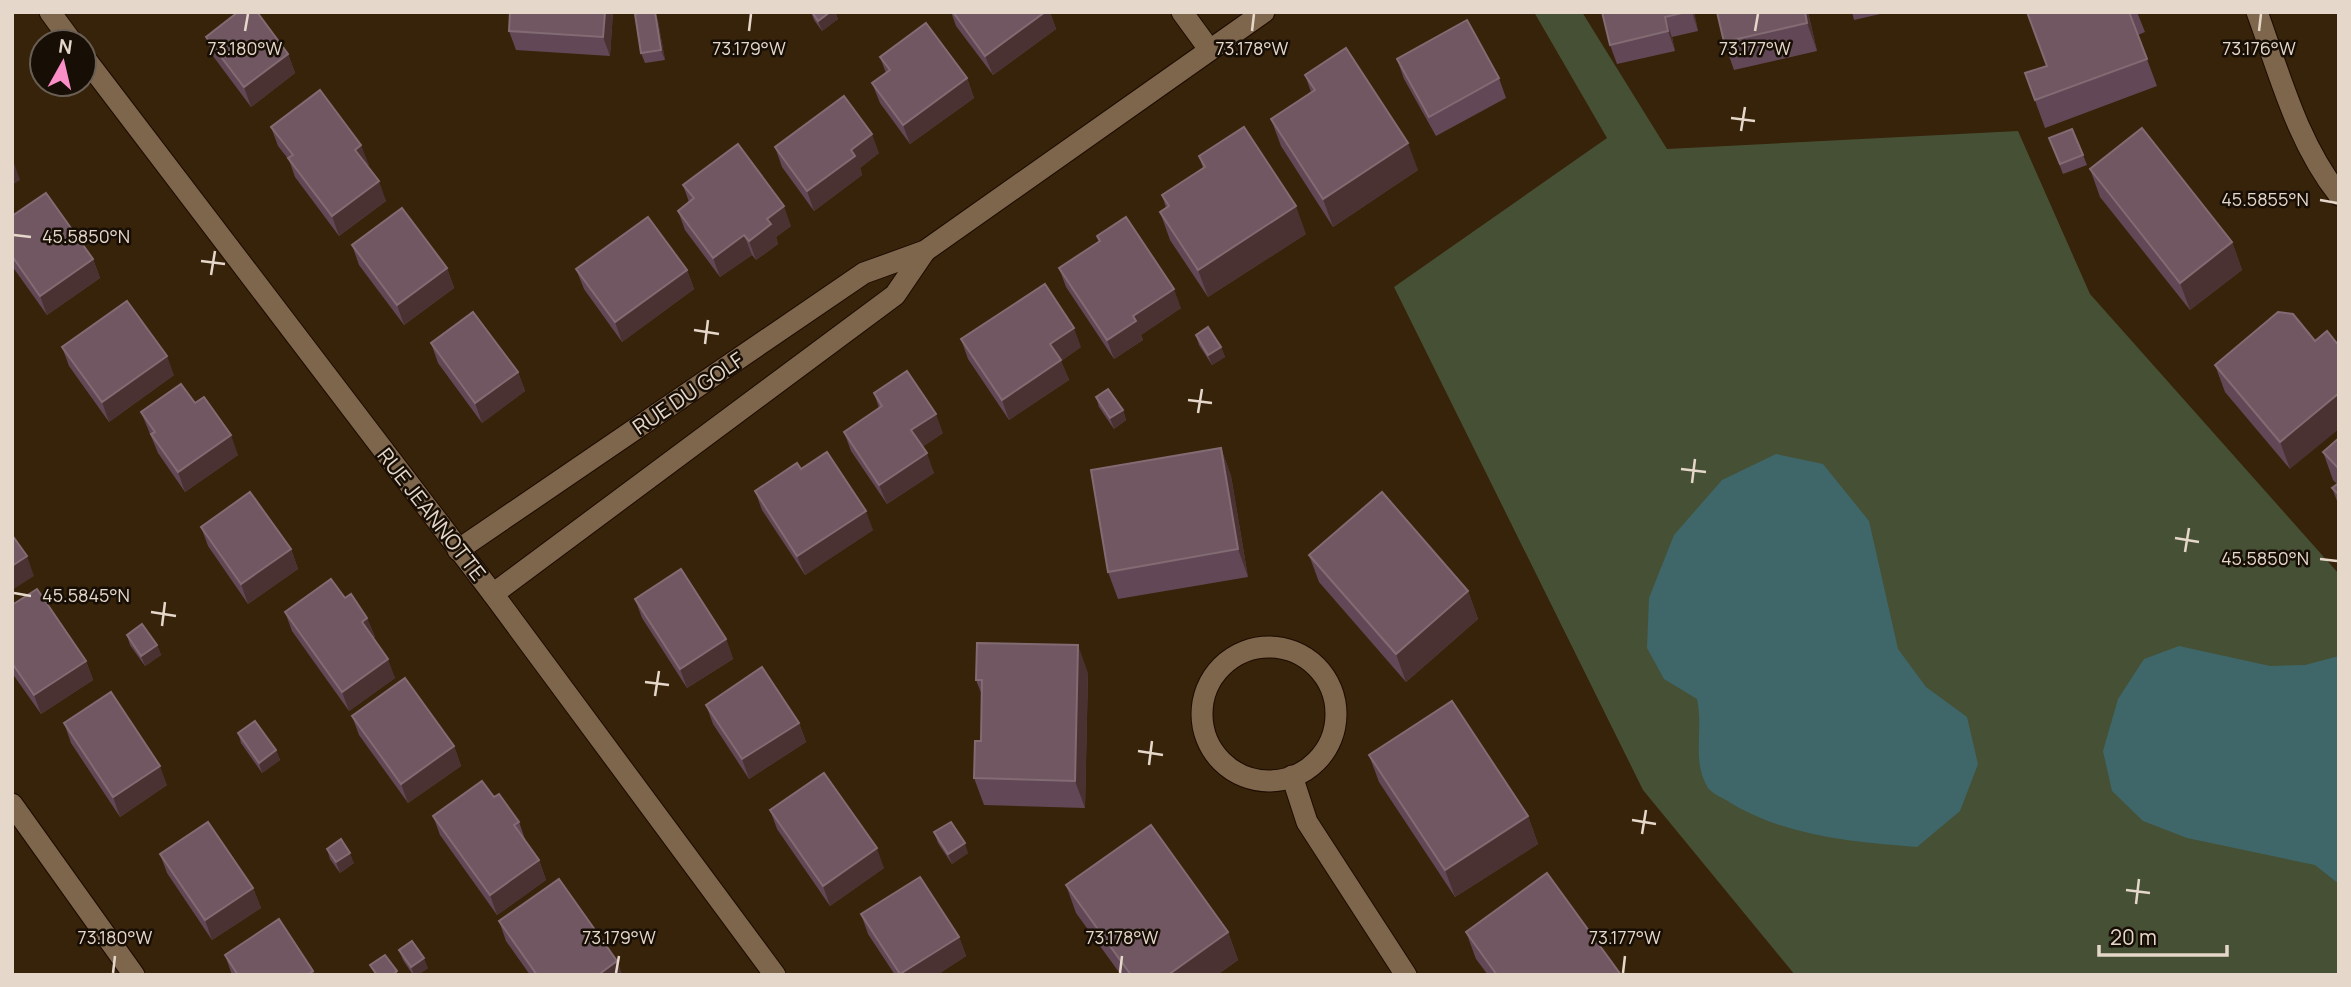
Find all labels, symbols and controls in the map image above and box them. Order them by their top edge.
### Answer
north arrow [28,28,98,98]
text: N [57,32,74,60]
text: 73.180°W [208,36,283,60]
text: 73.179°W [712,36,786,60]
text: 73.178°W [1216,36,1289,60]
text: 73.177°W [1719,36,1791,60]
text: 73.176°W [2222,36,2296,60]
text: 45.5855°N [2221,187,2309,211]
text: 45.5850°N [42,224,130,248]
street label: RUE DU GOLF [627,345,749,441]
street label: RUE JEANNOTTE [371,442,493,586]
text: 45.5850°N [2221,546,2309,570]
text: 45.5845°N [42,583,130,607]
scale bar [2099,914,2227,958]
text: 20 m [2110,923,2157,951]
text: 73.180°W [78,925,153,949]
text: 73.179°W [582,925,656,949]
text: 73.178°W [1086,925,1159,949]
text: 73.177°W [1589,925,1661,949]

